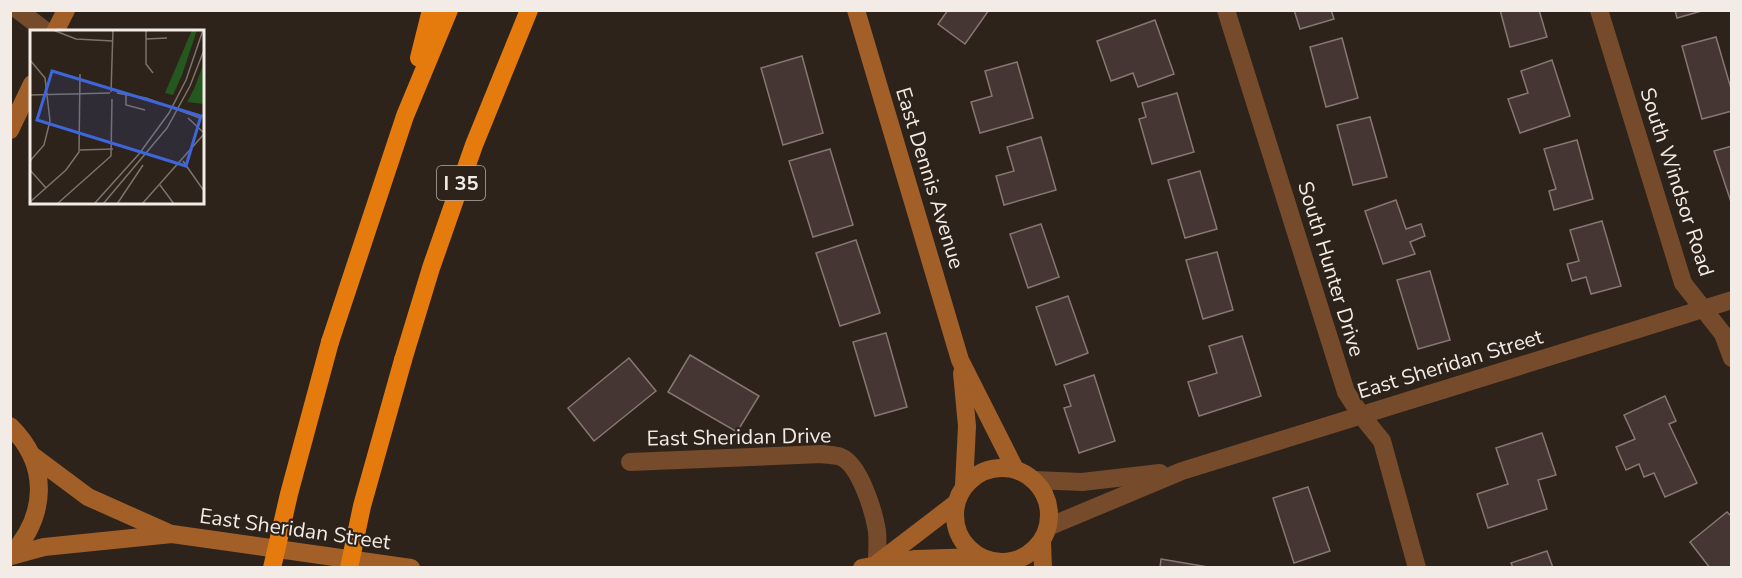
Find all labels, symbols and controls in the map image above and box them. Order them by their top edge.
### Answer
inset map [30,30,204,204]
street label: East Dennis Avenue [889,84,971,272]
street label: South Windsor Road [1633,84,1721,280]
road number: I 35 [437,166,485,200]
street label: South Hunter Drive [1291,178,1371,360]
street label: East Sheridan Street [1354,322,1547,406]
street label: East Sheridan Drive [646,421,832,453]
street label: East Sheridan Street [198,502,393,556]

